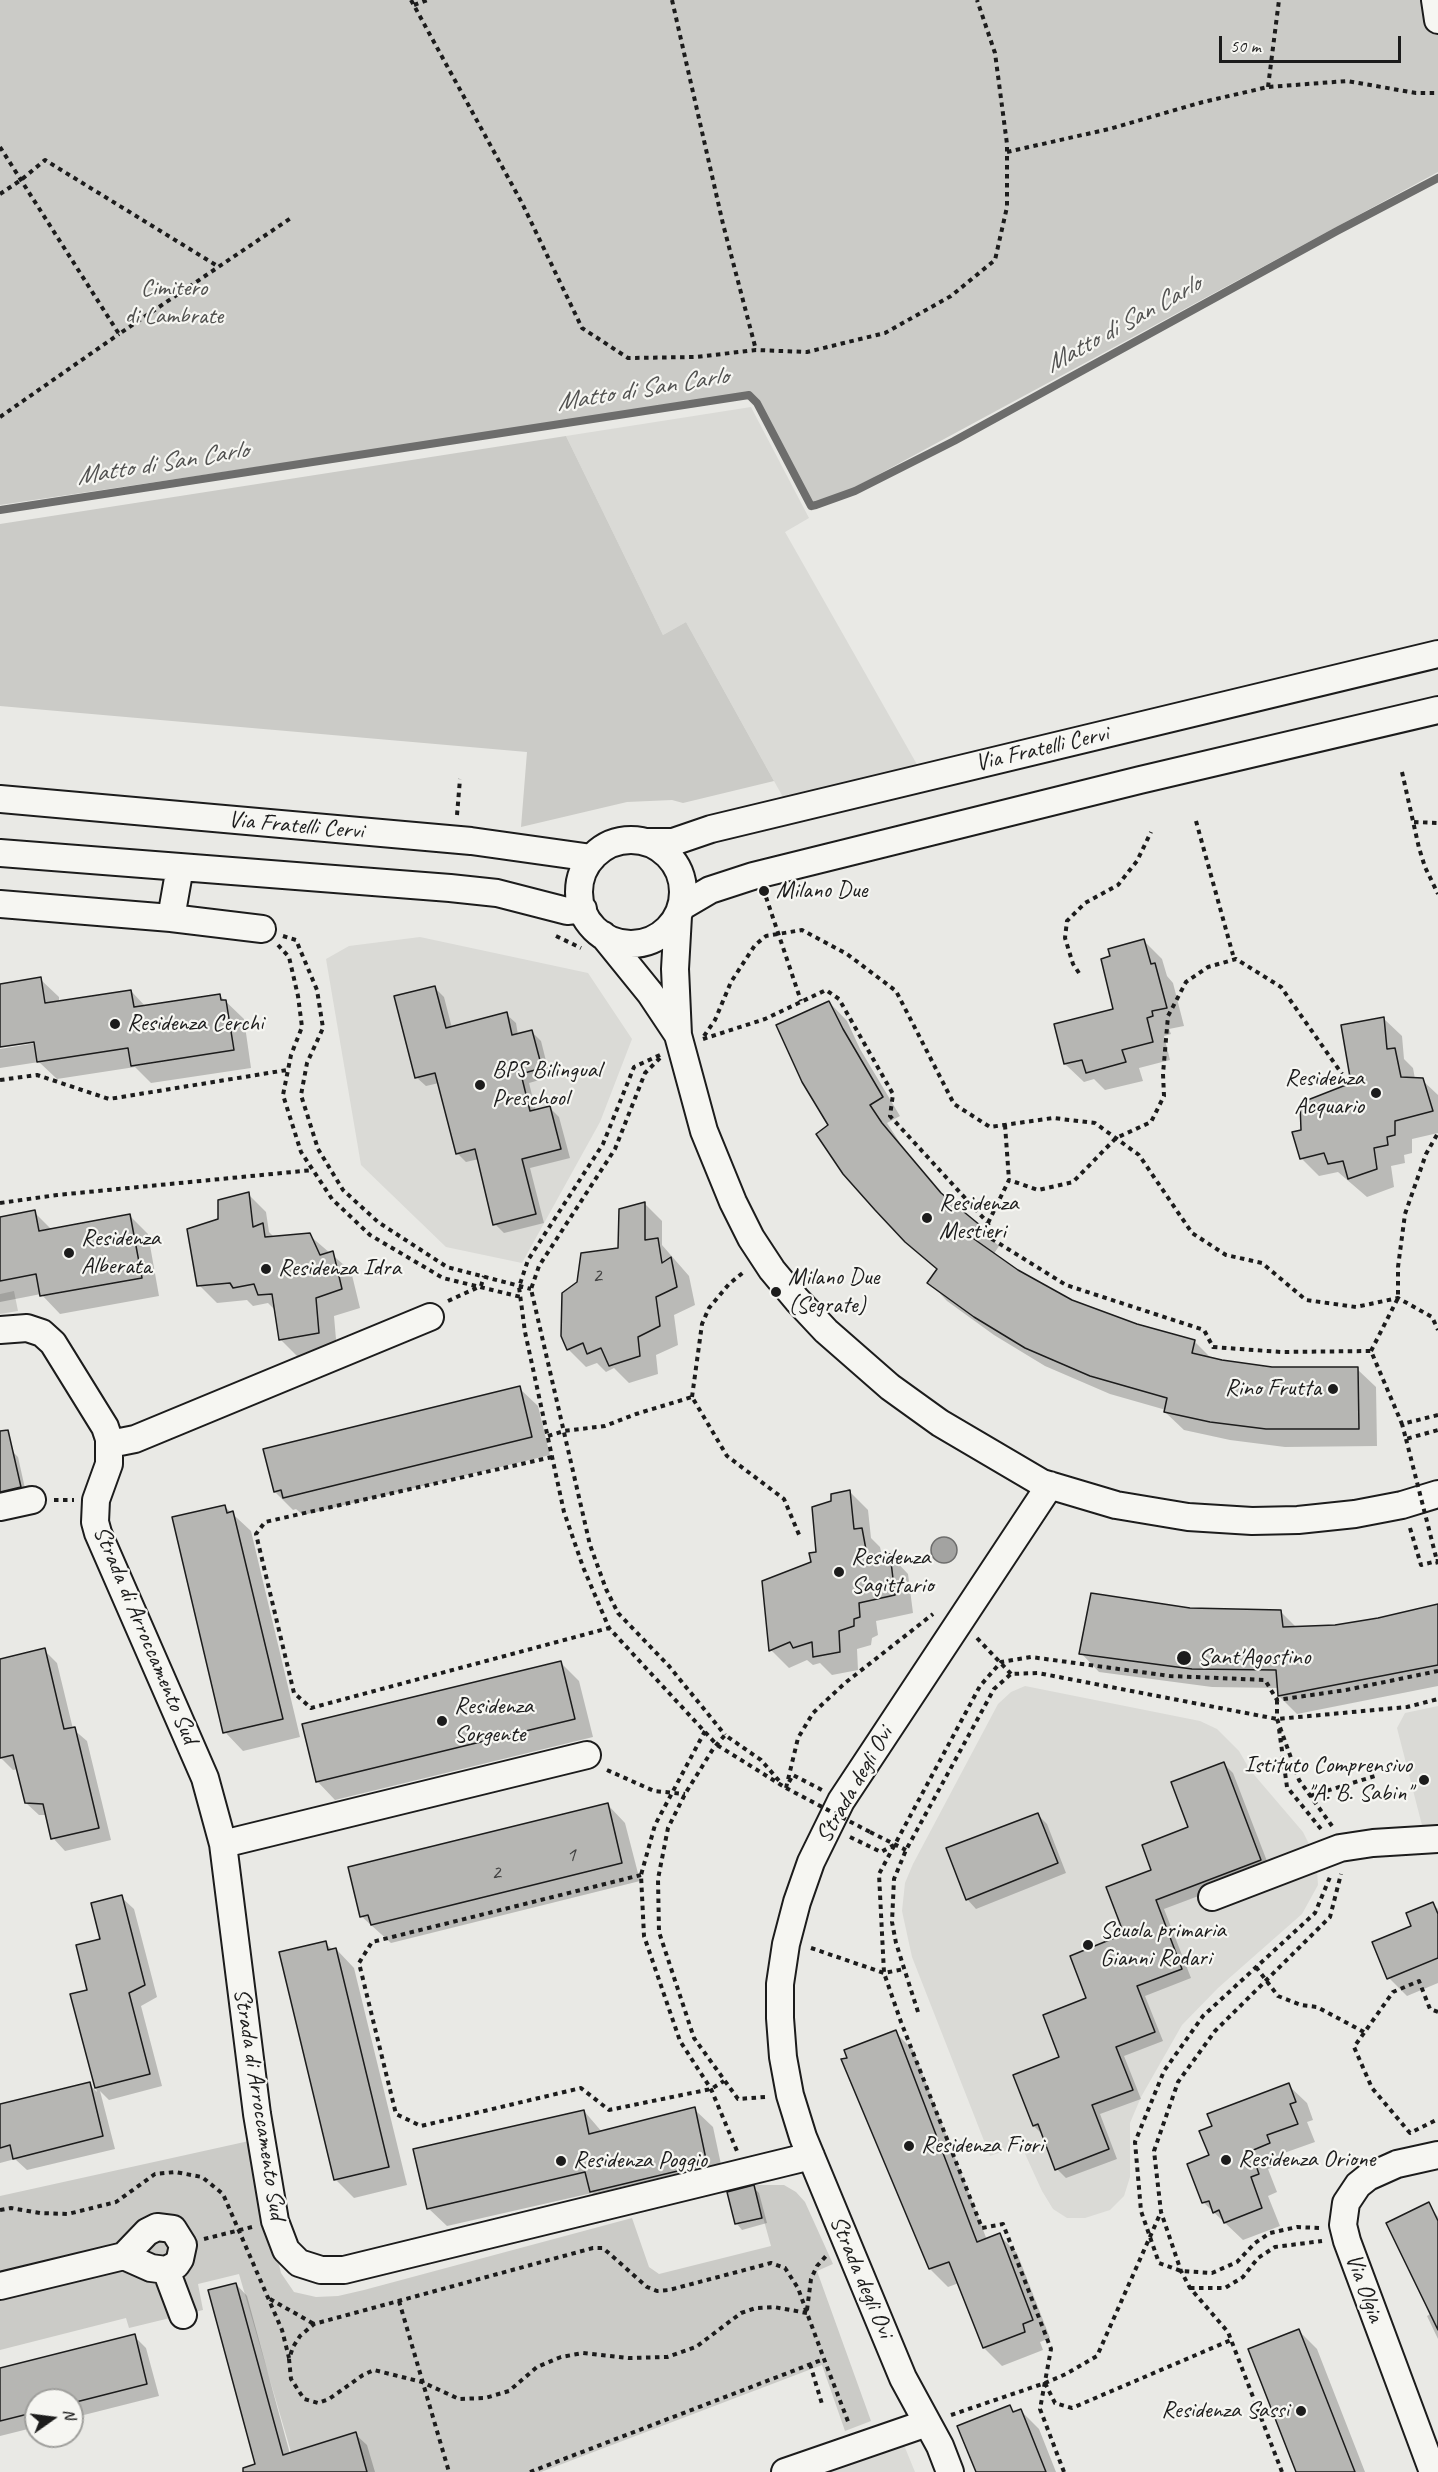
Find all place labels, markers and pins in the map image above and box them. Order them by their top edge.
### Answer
place label: Milano Due [776,877,867,905]
marker: Milano Due [757,884,771,898]
place label: Residenza Cerchi [127,1010,264,1038]
marker: Residenza Cerchi [108,1017,122,1031]
place label: BPS Bilingual Preschool [492,1057,601,1113]
place label: Residenza Acquario [1285,1065,1364,1121]
marker: BPS Bilingual Preschool [473,1078,487,1092]
marker: Residenza Acquario [1369,1086,1383,1100]
place label: Residenza Mestieri [939,1190,1018,1246]
marker: Residenza Mestieri [920,1211,934,1225]
place label: Residenza Alberata [81,1225,160,1281]
marker: Residenza Alberata [62,1246,76,1260]
place label: Residenza Idra [278,1255,401,1283]
marker: Residenza Idra [259,1262,273,1276]
place label: Milano Due (Segrate) [788,1264,879,1320]
marker: Milano Due (Segrate) [769,1285,783,1299]
place label: Rino Frutta [1225,1375,1321,1403]
marker: Rino Frutta [1326,1382,1340,1396]
place label: Residenza Sagittario [851,1544,933,1600]
marker: Residenza Sagittario [832,1565,846,1579]
place label: Sant'Agostino [1198,1644,1310,1672]
marker: Sant'Agostino [1175,1649,1193,1667]
place label: Residenza Sorgente [454,1693,533,1749]
marker: Residenza Sorgente [435,1714,449,1728]
place label: Istituto Comprensivo "A. B. Sabin" [1244,1752,1412,1808]
marker: Istituto Comprensivo "A. B. Sabin" [1417,1773,1431,1787]
place label: Scuola primaria Gianni Rodari [1100,1917,1226,1973]
marker: Scuola primaria Gianni Rodari [1081,1938,1095,1952]
place label: Residenza Fiori [921,2132,1043,2160]
marker: Residenza Fiori [902,2139,916,2153]
place label: Residenza Orione [1238,2146,1375,2174]
place label: Residenza Poggio [573,2147,707,2175]
marker: Residenza Orione [1219,2153,1233,2167]
marker: Residenza Poggio [554,2154,568,2168]
place label: Residenza Sassi [1161,2397,1289,2425]
marker: Residenza Sassi [1294,2404,1308,2418]

